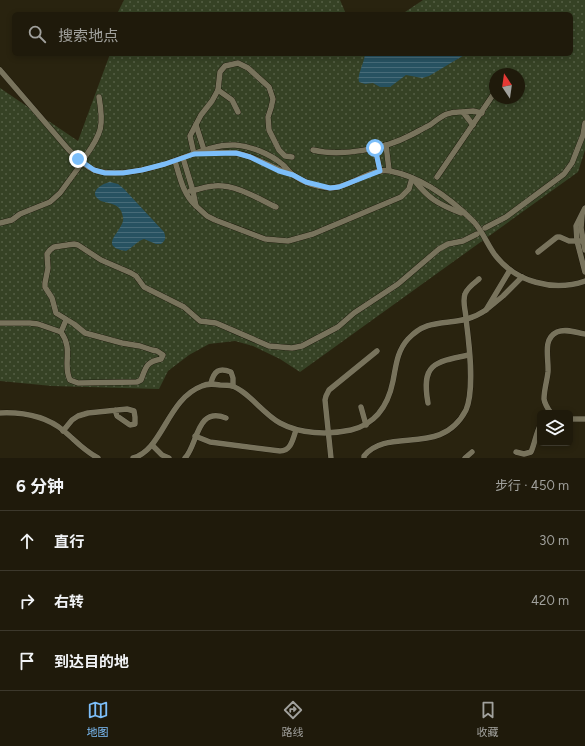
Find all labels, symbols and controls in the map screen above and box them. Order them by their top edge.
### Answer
search box [12,12,573,56]
icon: search [26,23,48,45]
text: 搜索地点 [58,27,118,45]
north arrow [489,68,525,104]
route start [366,139,384,157]
route end [69,150,87,168]
map controls [537,410,573,446]
button: layers [537,410,573,446]
text: 6 分钟 [16,476,64,496]
text: 步行 · 450 m [495,478,569,493]
icon: ahead [16,530,38,552]
text: 直行 [54,533,84,551]
text: 30 m [539,533,569,548]
icon: right [16,590,38,612]
text: 右转 [54,593,84,611]
text: 420 m [531,593,569,608]
icon: arrive [16,650,38,672]
text: 到达目的地 [54,653,129,671]
tab: 地图 [87,699,109,739]
tab: 路线 [282,699,304,739]
tab: 收藏 [477,699,499,739]

